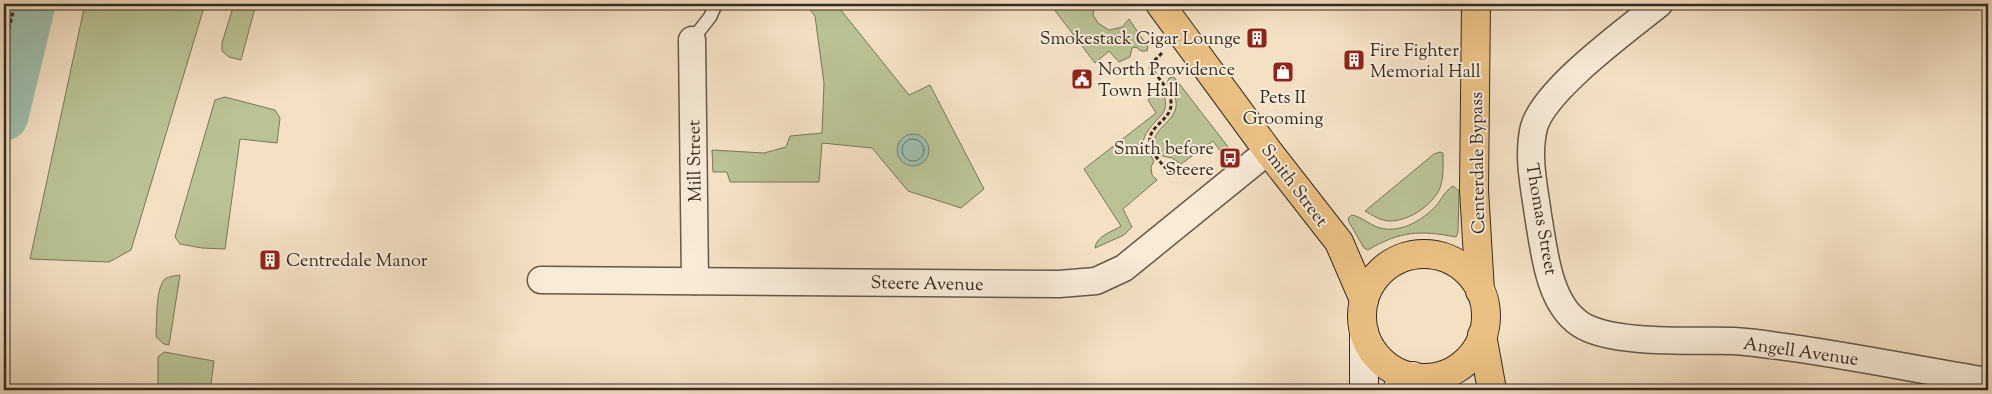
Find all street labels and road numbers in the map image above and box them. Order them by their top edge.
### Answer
street label: Centerdale Bypass [1465,92,1493,234]
street label: Mill Street [682,120,710,202]
street label: Smith Street [1254,139,1333,233]
street label: Thomas Street [1517,161,1563,277]
street label: Steere Avenue [870,271,984,299]
street label: Angell Avenue [1741,332,1860,374]

